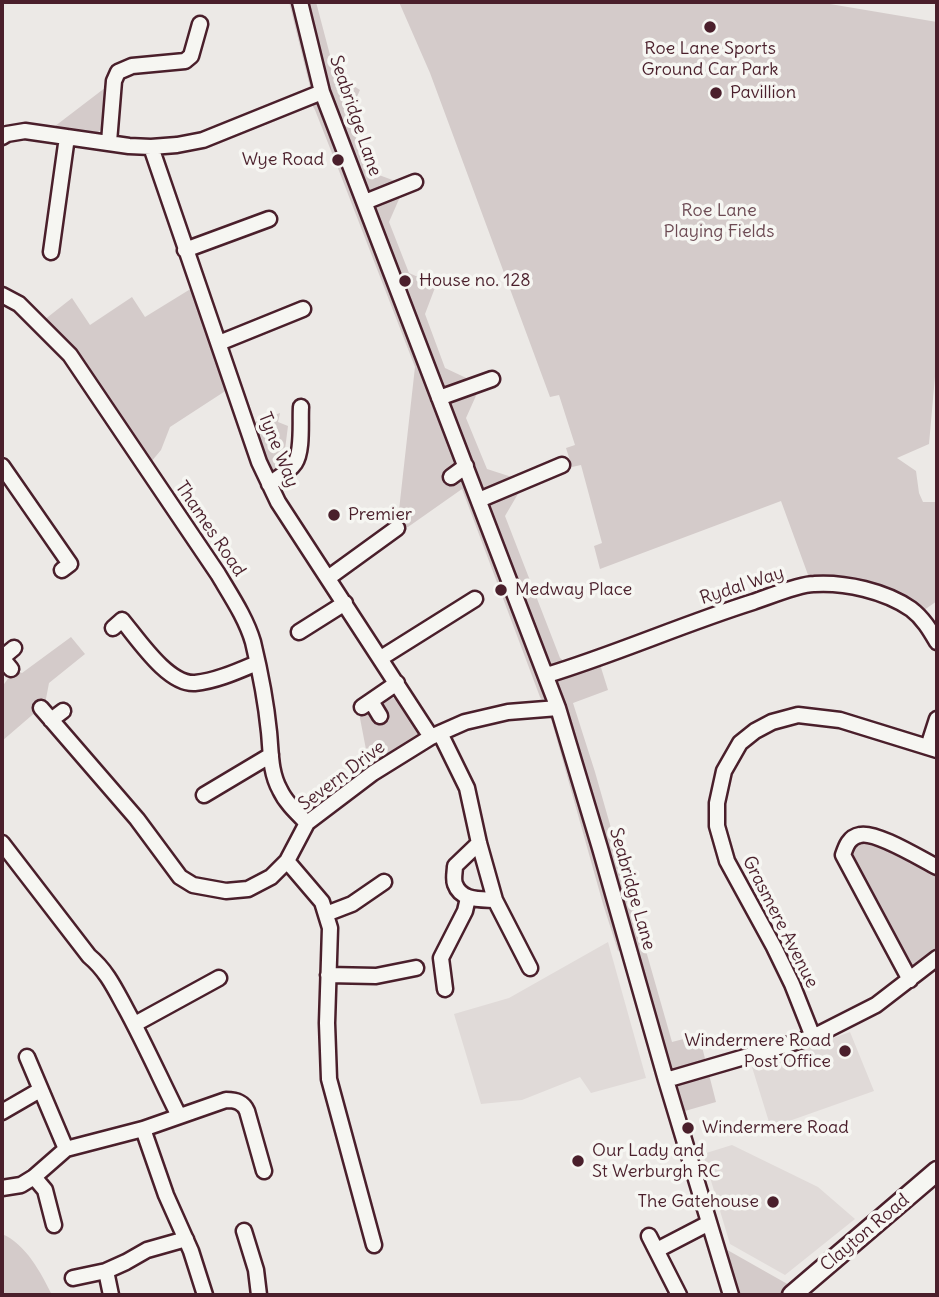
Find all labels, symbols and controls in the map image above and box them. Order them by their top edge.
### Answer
marker: Roe Lane Sports Ground Car Park [702,19,718,35]
place label: Roe Lane Sports Ground Car Park [642,38,778,80]
street label: Seabridge Lane [324,53,386,179]
place label: Pavillion [730,82,796,104]
marker: Pavillion [708,85,724,101]
place label: Wye Road [242,149,324,171]
marker: Wye Road [330,152,346,168]
park label: Roe Lane Playing Fields [664,200,774,242]
place label: House no. 128 [419,270,531,292]
marker: House no. 128 [397,273,413,289]
street label: Tyne Way [253,409,303,491]
street label: Thames Road [170,477,250,581]
place label: Premier [348,504,412,526]
marker: Premier [326,507,342,523]
street label: Rydal Way [697,562,787,610]
place label: Medway Place [515,579,632,601]
marker: Medway Place [493,582,509,598]
street label: Severn Drive [294,736,390,816]
street label: Seabridge Lane [604,825,660,953]
street label: Grasmere Avenue [737,852,823,992]
place label: Windermere Road Post Office [684,1030,831,1072]
marker: Windermere Road Post Office [837,1043,853,1059]
place label: Windermere Road [702,1117,849,1139]
marker: Windermere Road [680,1120,696,1136]
place label: Our Lady and St Werburgh RC [592,1140,720,1182]
marker: Our Lady and St Werburgh RC [570,1153,586,1169]
street label: Clayton Road [816,1190,914,1276]
place label: The Gatehouse [637,1191,759,1213]
marker: The Gatehouse [765,1194,781,1210]

